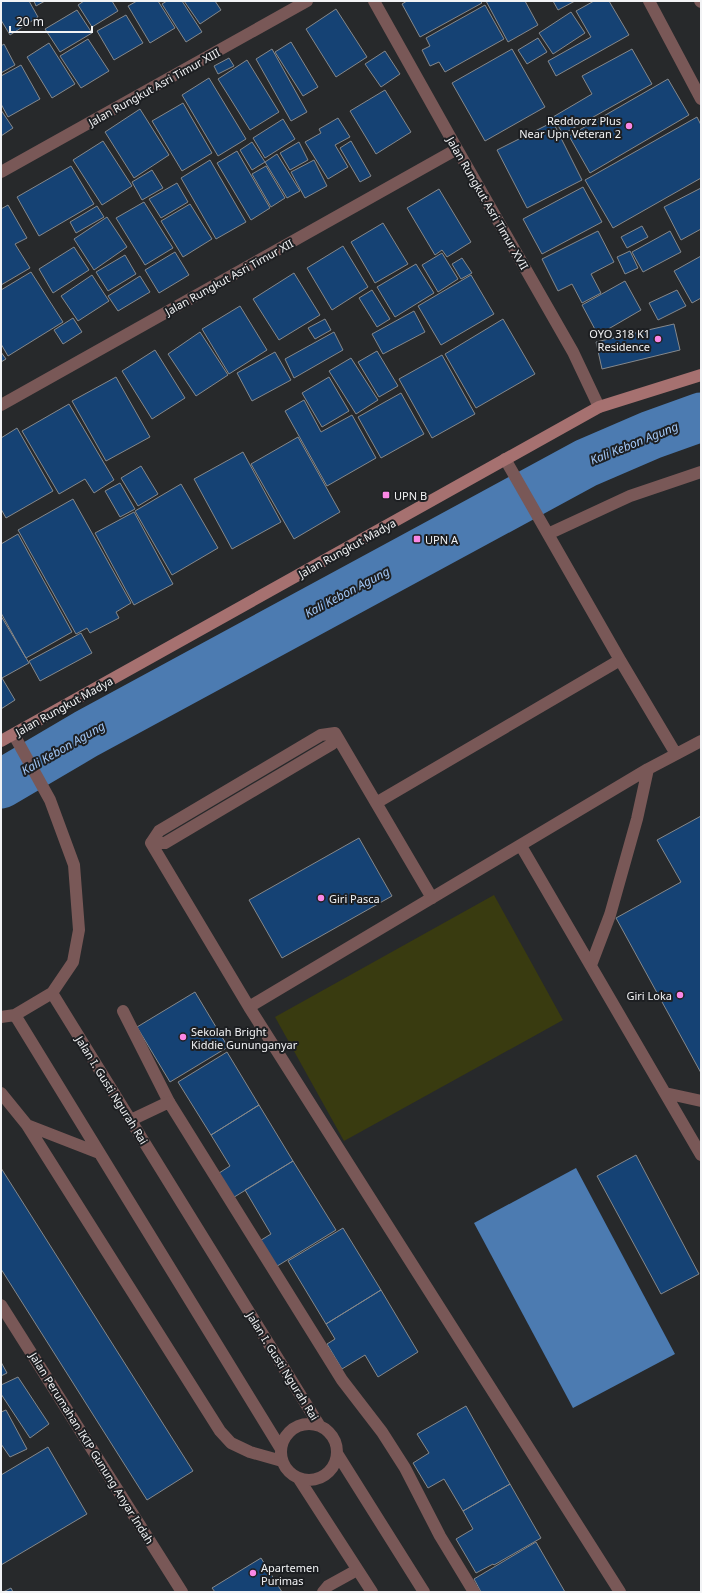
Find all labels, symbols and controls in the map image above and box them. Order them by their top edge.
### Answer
scale bar [10,8,92,34]
text: 20 m [16,13,44,30]
street label: Jalan Rungkut Asri Timur XIII [85,44,223,130]
place label: Reddoorz Plus Near Upn Veteran 2 [519,113,621,141]
marker: Reddoorz Plus Near Upn Veteran 2 [624,121,634,131]
street label: Jalan Rungkut Asri Timur XVII [443,133,532,272]
street label: Jalan Rungkut Asri Timur XII [161,235,296,319]
place label: OYO 318 K1 Residence [589,326,650,354]
marker: OYO 318 K1 Residence [653,334,663,344]
water label: Kali Kebon Agung [587,418,681,468]
place label: UPN B [394,488,427,503]
marker: UPN B [381,490,391,500]
street label: Jalan Rungkut Madya [295,515,398,582]
place label: UPN A [425,532,459,547]
marker: UPN A [412,534,422,544]
water label: Kali Kebon Agung [302,562,392,622]
street label: Jalan Rungkut Madya [12,673,115,740]
water label: Kali Kebon Agung [18,717,108,779]
place label: Giri Pasca [329,891,380,906]
marker: Giri Pasca [316,893,326,903]
place label: Giri Loka [626,988,672,1003]
marker: Giri Loka [675,990,685,1000]
place label: Sekolah Bright Kiddie Gununganyar [191,1024,298,1052]
street label: Jalan I. Gusti Ngurah Rai [72,1032,151,1147]
marker: Sekolah Bright Kiddie Gununganyar [178,1032,188,1042]
street label: Jalan I. Gusti Ngurah Rai [243,1308,322,1423]
street label: Jalan Perumahan IKIP Gunung Anyar Indah [26,1349,157,1547]
place label: Apartemen Purimas [261,1560,319,1588]
marker: Apartemen Purimas [248,1568,258,1578]

